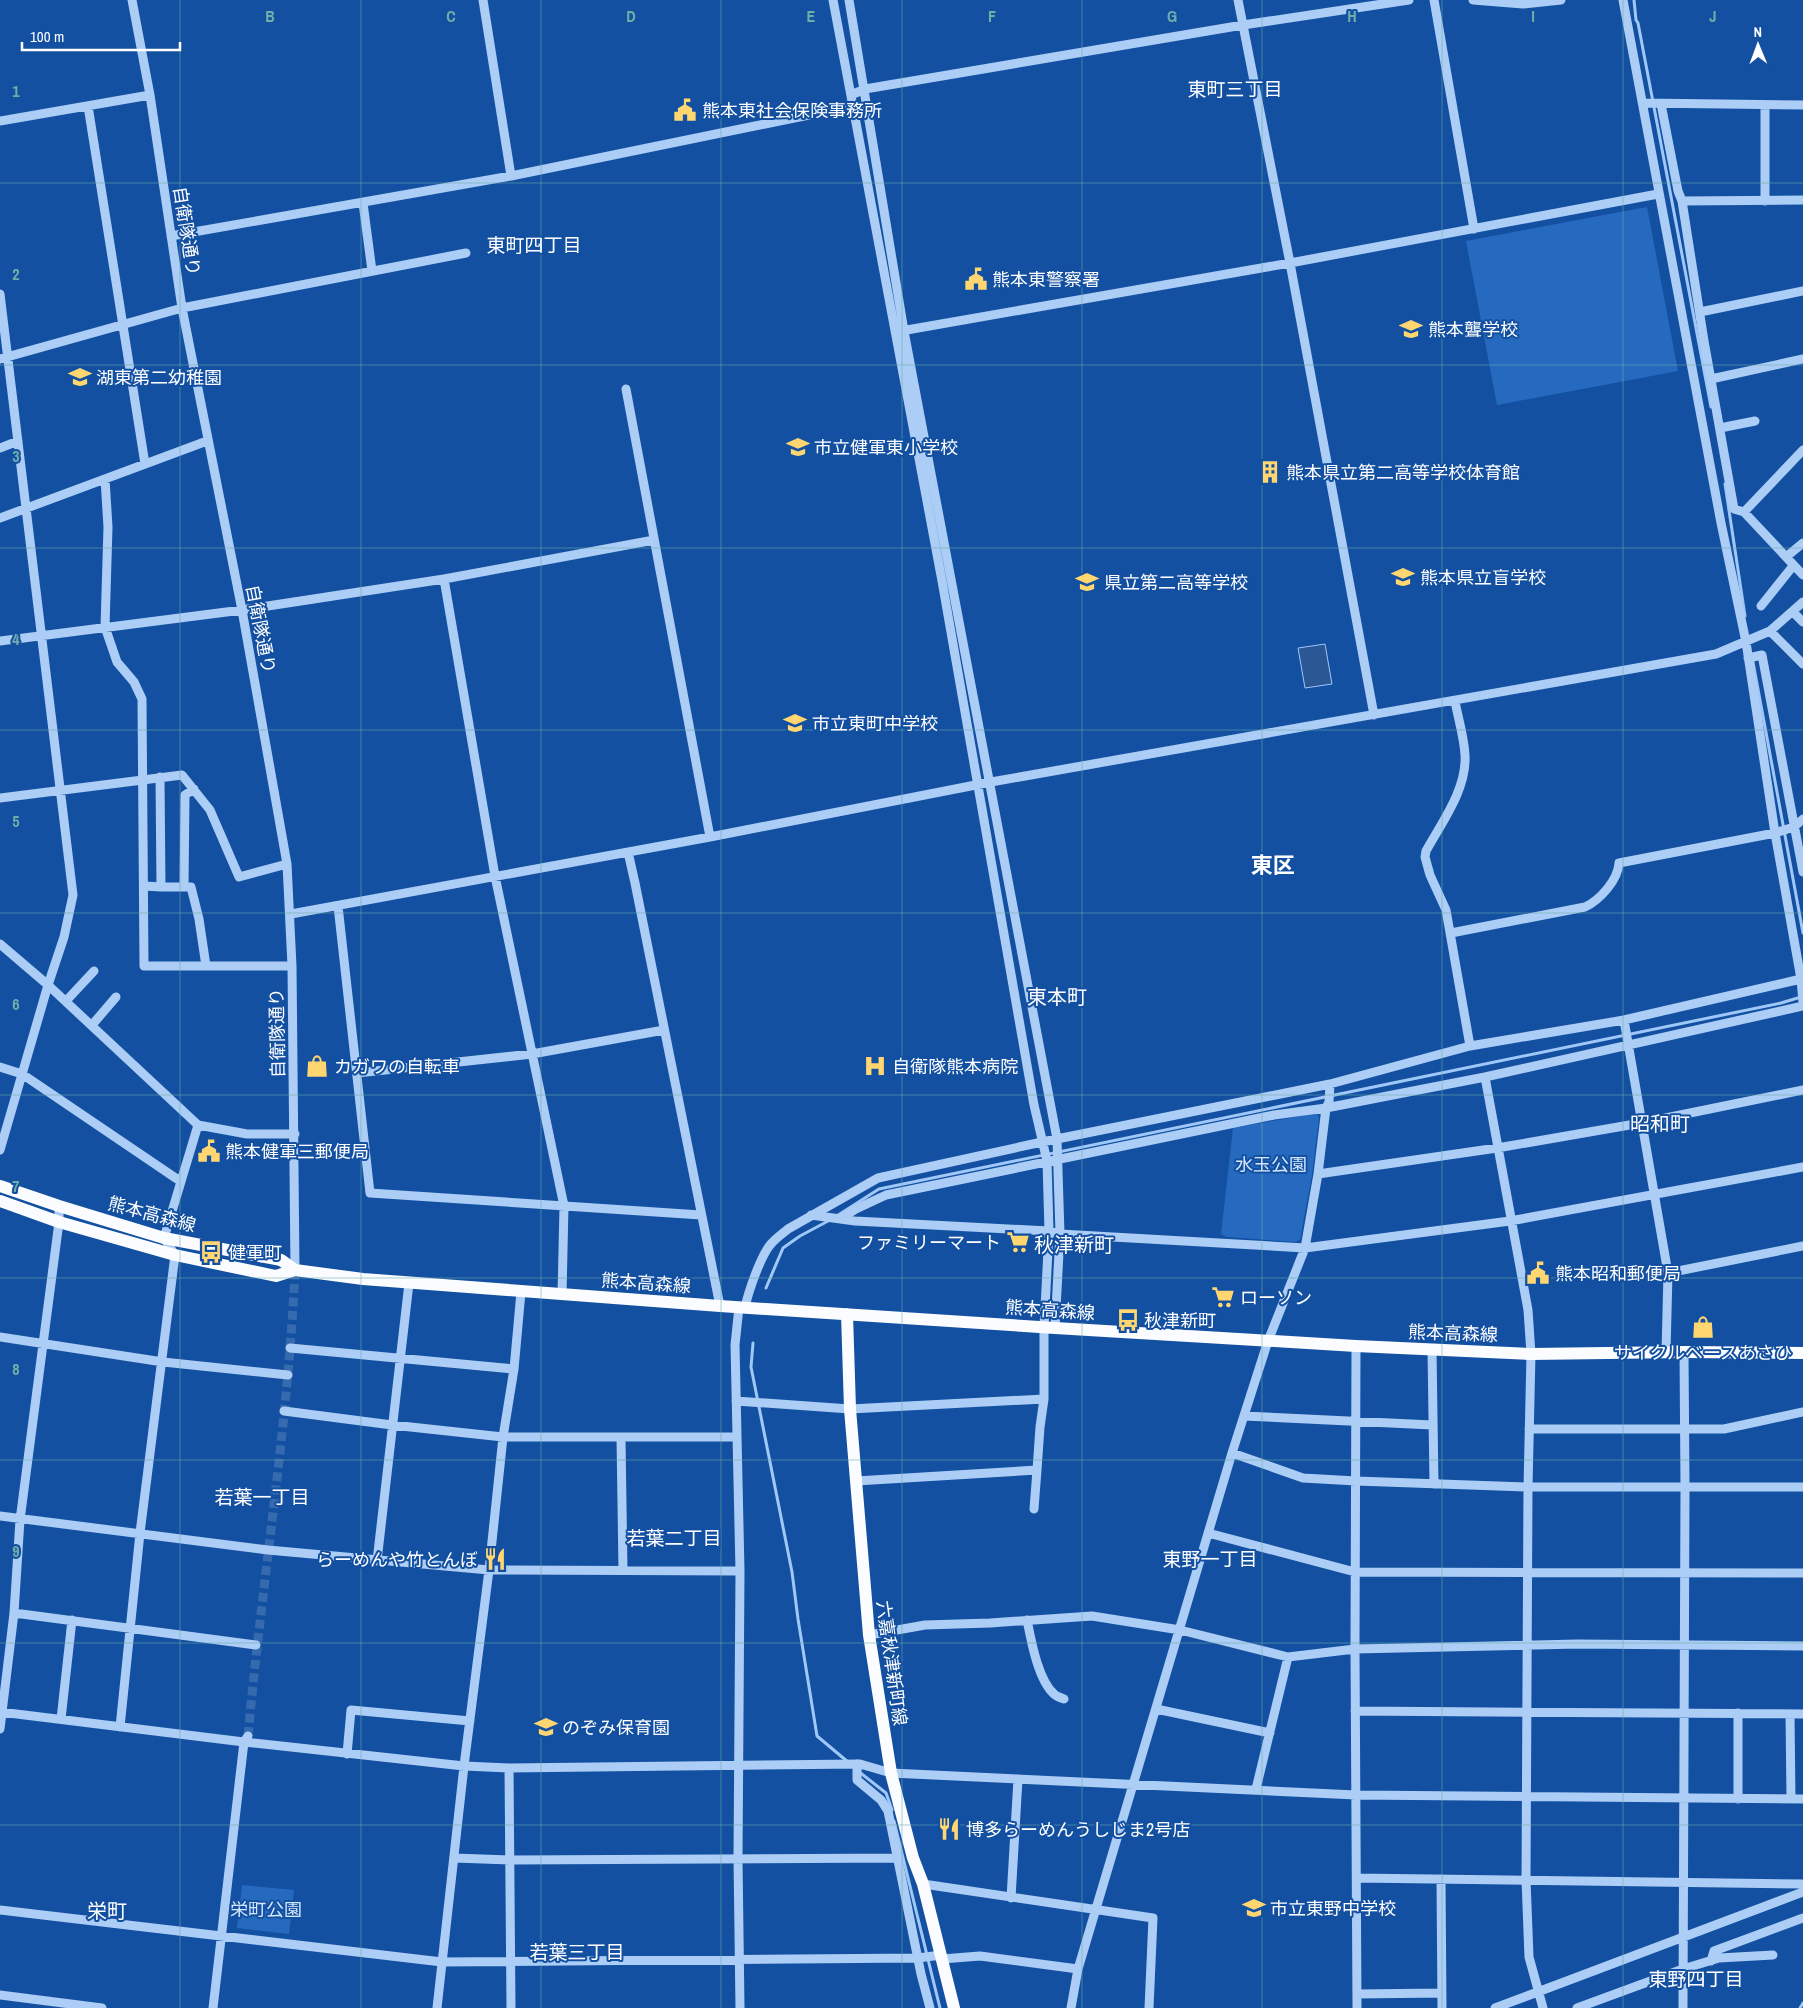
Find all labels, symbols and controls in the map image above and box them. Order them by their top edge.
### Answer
text: B [265,5,275,27]
text: C [446,5,456,27]
text: D [626,5,636,27]
text: E [807,5,816,27]
text: F [988,5,996,27]
text: G [1167,5,1177,27]
text: H [1347,5,1357,27]
text: I [1531,5,1535,27]
text: J [1709,5,1717,27]
scale bar [22,20,180,52]
north arrow [1733,20,1783,70]
text: N [1753,23,1762,41]
text: 100 m [30,26,64,47]
district label: 東町三丁目 [1187,76,1283,102]
text: 1 [12,80,20,102]
public building icon: 熊本東社会保険事務所 [672,97,698,123]
place label: 熊本東社会保険事務所 [702,98,882,123]
street label: 自衛隊通り [168,185,206,277]
district label: 東町四丁目 [486,232,582,258]
text: 2 [12,263,20,285]
public building icon: 熊本東警察署 [963,266,989,292]
place label: 熊本東警察署 [992,267,1100,292]
school or university icon: 熊本聾学校 [1398,316,1424,342]
place label: 熊本聾学校 [1428,317,1518,342]
school or university icon: 湖東第二幼稚園 [67,364,93,390]
place label: 湖東第二幼稚園 [96,365,222,390]
school or university icon: 市立健軍東小学校 [785,434,811,460]
place label: 市立健軍東小学校 [814,435,958,460]
text: 3 [12,445,20,467]
building icon: 熊本県立第二高等学校体育館 [1257,459,1283,485]
place label: 熊本県立第二高等学校体育館 [1286,460,1520,485]
school or university icon: 熊本県立盲学校 [1390,564,1416,590]
place label: 熊本県立盲学校 [1420,565,1546,590]
school or university icon: 県立第二高等学校 [1074,569,1100,595]
place label: 県立第二高等学校 [1104,570,1248,595]
street label: 自衛隊通り [240,582,282,676]
text: 4 [12,628,20,650]
school or university icon: 市立東町中学校 [782,710,808,736]
place label: 市立東町中学校 [812,711,938,736]
text: 5 [12,810,20,832]
district label: 東区 [1251,850,1295,880]
district label: 東本町 [1027,983,1087,1010]
street label: 自衛隊通り [264,988,290,1078]
text: 6 [12,993,20,1015]
shop icon: カガワの自転車 [304,1053,330,1079]
hospital icon: 自衛隊熊本病院 [862,1053,888,1079]
place label: カガワの自転車 [334,1054,460,1079]
place label: 自衛隊熊本病院 [892,1054,1018,1079]
district label: 昭和町 [1630,1110,1690,1137]
public building icon: 熊本健軍三郵便局 [196,1138,222,1164]
place label: 熊本健軍三郵便局 [225,1139,369,1164]
park label: 水玉公園 [1235,1152,1307,1177]
text: 7 [12,1175,20,1197]
street label: 熊本高森線 [105,1190,199,1238]
supermarket icon: ファミリーマート [1005,1229,1031,1255]
place label: ファミリーマート [857,1230,1001,1255]
district label: 秋津新町 [1034,1231,1114,1258]
bus stop icon: 健軍町 [198,1239,224,1265]
place label: 健軍町 [228,1240,282,1265]
public building icon: 熊本昭和郵便局 [1525,1260,1551,1286]
place label: 熊本昭和郵便局 [1555,1261,1681,1286]
street label: 熊本高森線 [600,1267,692,1299]
supermarket icon: ローソン [1210,1284,1236,1310]
place label: ローソン [1240,1285,1312,1310]
street label: 熊本高森線 [1004,1294,1096,1326]
bus stop icon: 秋津新町 [1115,1307,1141,1333]
place label: 秋津新町 [1144,1308,1216,1333]
shop icon: サイクルベースあさひ [1690,1314,1716,1340]
street label: 熊本高森線 [1408,1319,1498,1347]
place label: サイクルベースあさひ [1614,1340,1792,1365]
text: 8 [12,1358,20,1380]
district label: 若葉一丁目 [214,1484,310,1510]
district label: 若葉二丁目 [626,1525,722,1551]
text: 9 [12,1540,20,1562]
restaurant icon: らーめんや竹とんぼ [482,1546,508,1572]
district label: 東野一丁目 [1162,1546,1258,1572]
place label: らーめんや竹とんぼ [316,1547,478,1572]
street label: 六嘉秋津新町線 [871,1599,913,1727]
school or university icon: のぞみ保育園 [533,1714,559,1740]
place label: のぞみ保育園 [562,1715,670,1740]
restaurant icon: 博多らーめんうしじま2号店 [936,1816,962,1842]
place label: 博多らーめんうしじま2号店 [966,1817,1190,1842]
school or university icon: 市立東野中学校 [1241,1895,1267,1921]
place label: 市立東野中学校 [1270,1896,1396,1921]
district label: 栄町 [87,1897,127,1924]
park label: 栄町公園 [230,1897,302,1922]
district label: 若葉三丁目 [529,1939,625,1965]
district label: 東野四丁目 [1648,1966,1744,1992]

